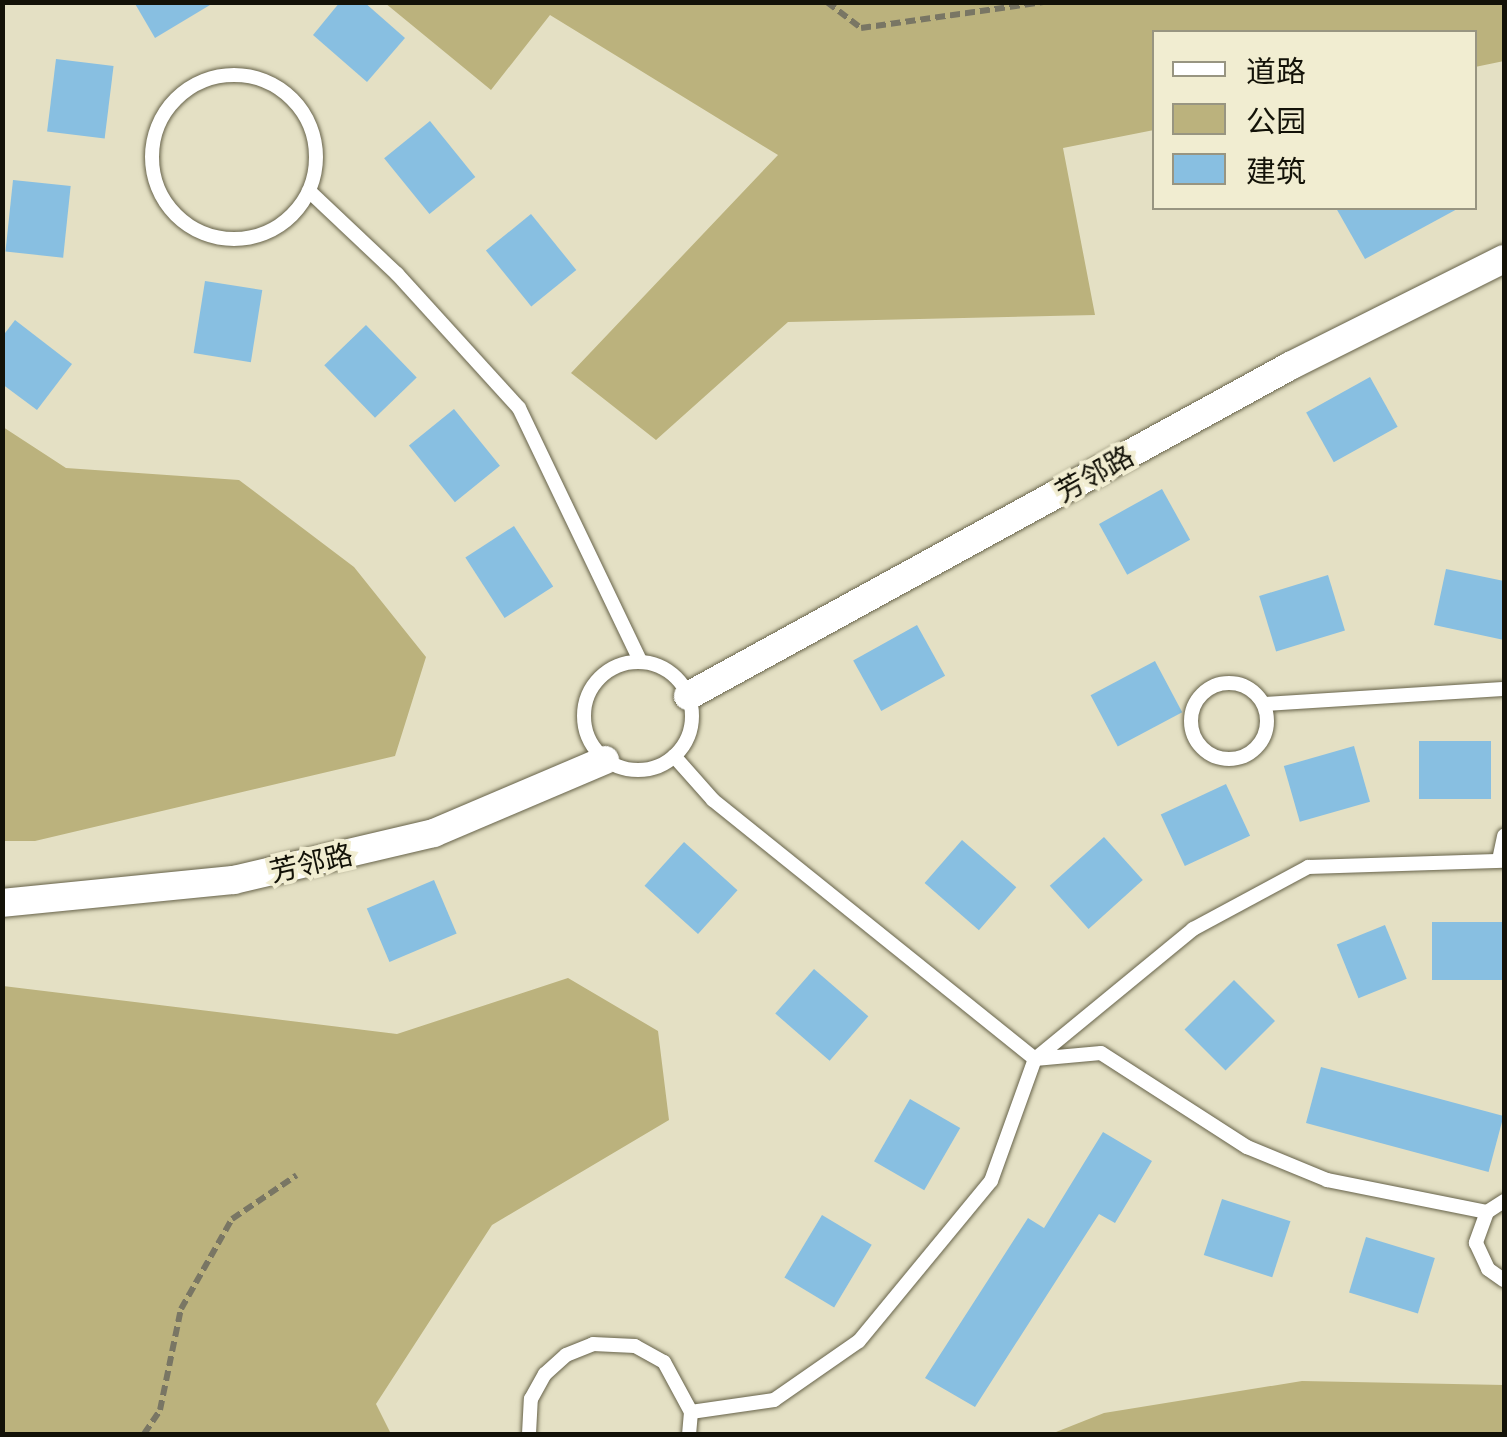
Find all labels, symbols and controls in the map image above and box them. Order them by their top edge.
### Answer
legend [1152,30,1477,210]
text: 道路 [1246,50,1306,91]
text: 公园 [1246,100,1306,141]
text: 建筑 [1246,150,1306,191]
street label: 芳邻路 [1049,438,1139,508]
street label: 芳邻路 [266,836,356,888]

